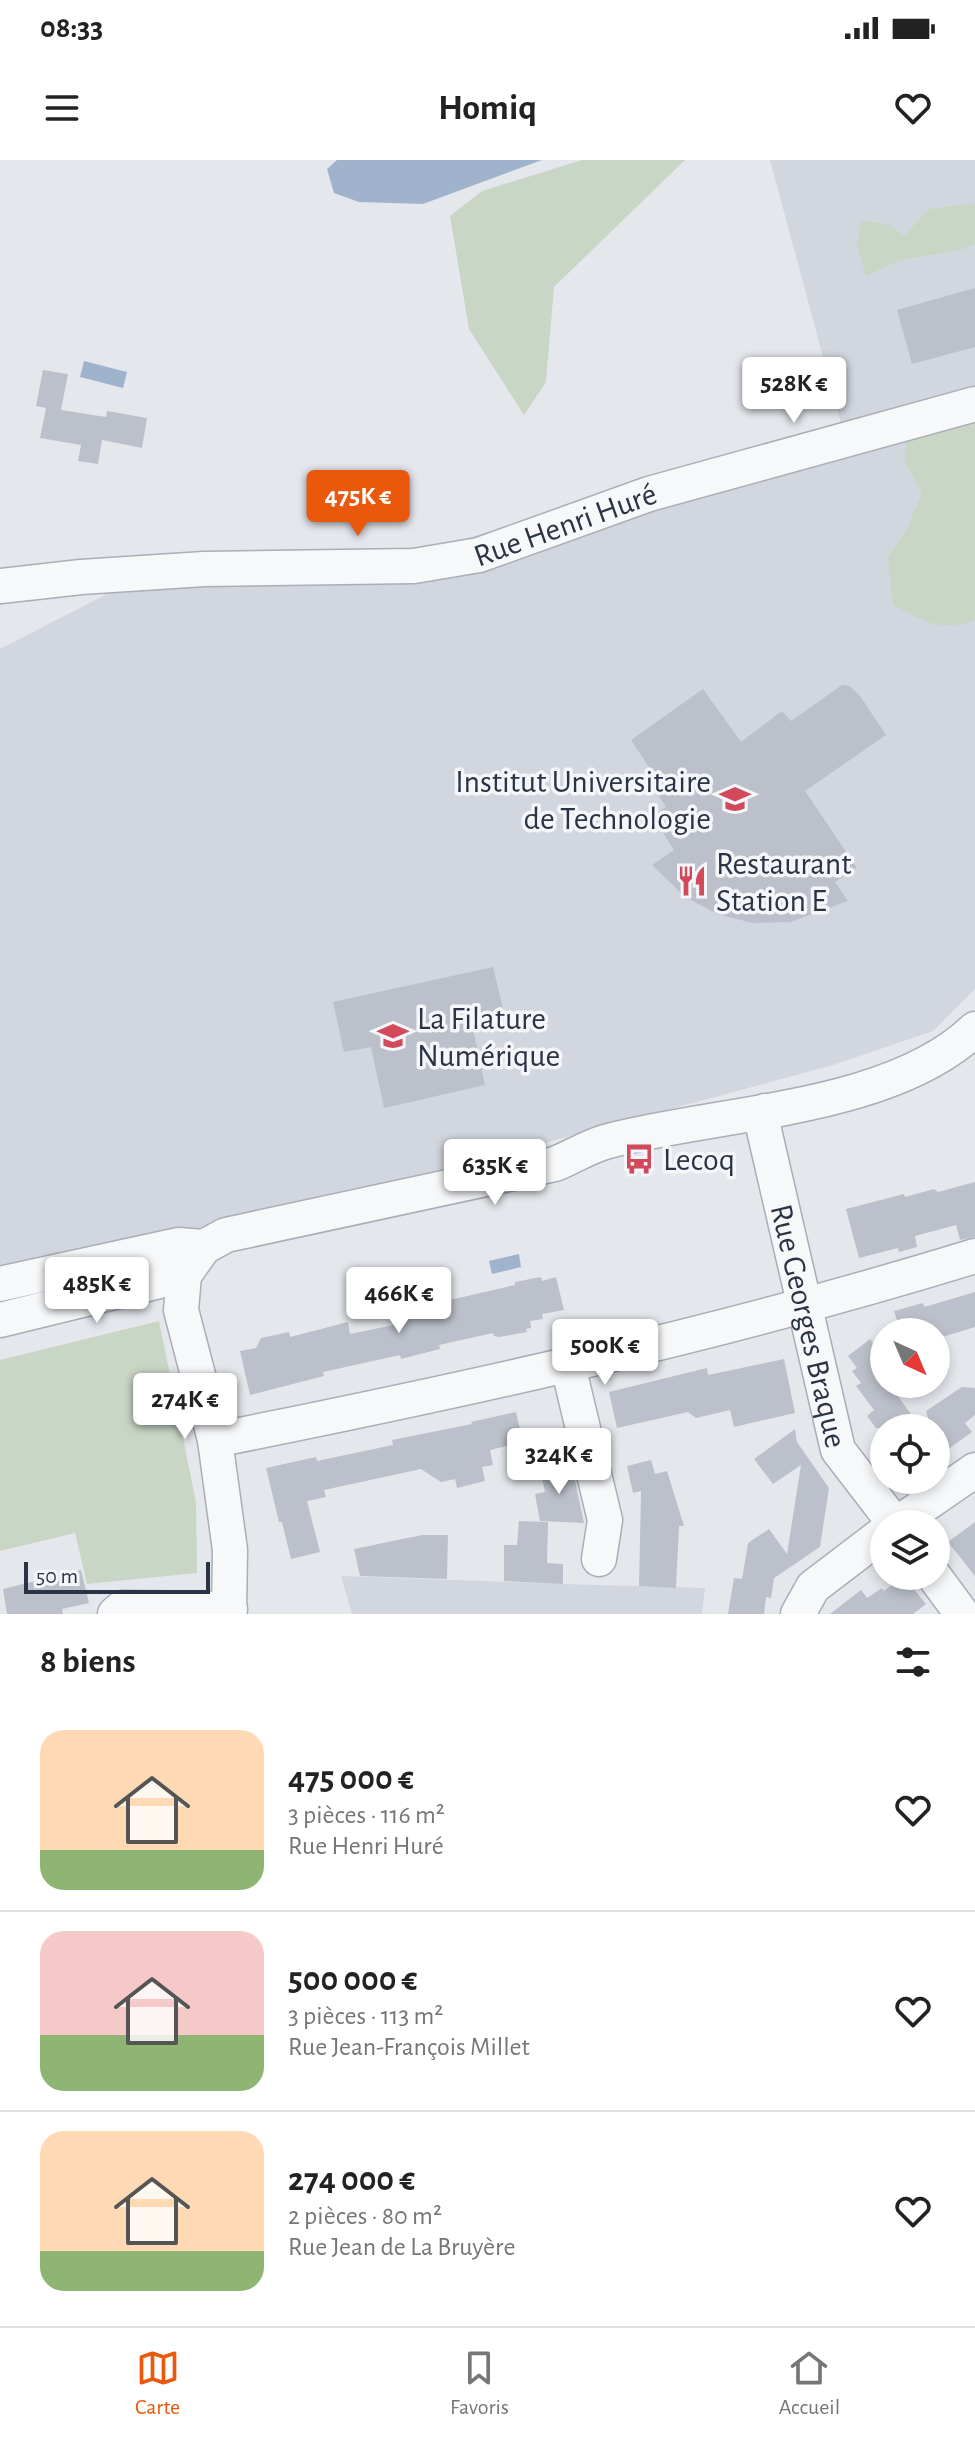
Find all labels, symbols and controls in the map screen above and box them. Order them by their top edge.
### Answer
text: 08:33 [40,13,103,43]
icon: menu [40,86,84,130]
icon: heart [891,86,935,130]
text: Homiq [438,90,537,126]
pin: 528K € [729,357,859,425]
text: 528K € [760,370,828,396]
pin: 475K € [293,470,423,538]
street label: Rue Henri Huré [470,478,661,573]
text: 475K € [325,483,391,509]
place label: Institut Universitaire de Technologie [455,766,711,835]
school or university icon: Institut Universitaire de Technologie [718,782,752,816]
place label: Restaurant Station E [716,848,851,917]
restaurant icon: Restaurant Station E [675,864,709,898]
place label: La Filature Numérique [417,1003,560,1072]
school or university icon: La Filature Numérique [376,1019,410,1053]
pin: 635K € [430,1139,560,1207]
bus stop icon: Lecoq [622,1142,656,1176]
place label: Lecoq [663,1144,735,1176]
text: 635K € [462,1152,528,1178]
street label: Rue Georges Braque [765,1201,852,1451]
pin: 485K € [32,1257,162,1325]
pin: 466K € [334,1267,464,1335]
text: 485K € [63,1270,131,1296]
text: 466K € [364,1280,434,1306]
north arrow [870,1318,950,1398]
map controls [870,1318,950,1590]
pin: 500K € [540,1319,670,1387]
text: 500K € [570,1332,640,1358]
pin: 274K € [120,1373,250,1441]
text: 274K € [151,1386,219,1412]
button: locate [870,1414,950,1494]
pin: 324K € [494,1428,624,1496]
text: 324K € [525,1441,593,1467]
button: layers [870,1510,950,1590]
scale bar [24,1558,210,1594]
text: 50 m [36,1565,78,1587]
icon: filters [891,1640,935,1684]
text: 8 biens [40,1645,136,1679]
icon: home [104,1762,200,1858]
text: 475 000 € [288,1762,414,1796]
icon: heart [891,1788,935,1832]
text: 3 pièces · 116 m² [288,1802,445,1828]
text: Rue Henri Huré [288,1833,444,1859]
icon: home [104,1963,200,2059]
text: 500 000 € [288,1963,417,1997]
icon: heart [891,1989,935,2033]
text: 3 pièces · 113 m² [288,2003,443,2029]
text: Rue Jean-François Millet [288,2034,530,2060]
icon: home [104,2163,200,2259]
text: 274 000 € [288,2163,415,2197]
icon: heart [891,2189,935,2233]
text: 2 pièces · 80 m² [288,2203,442,2229]
text: Rue Jean de La Bruyère [288,2234,515,2260]
tab: Carte [135,2346,180,2420]
tab: Favoris [450,2346,509,2420]
tab: Accueil [779,2346,840,2420]

